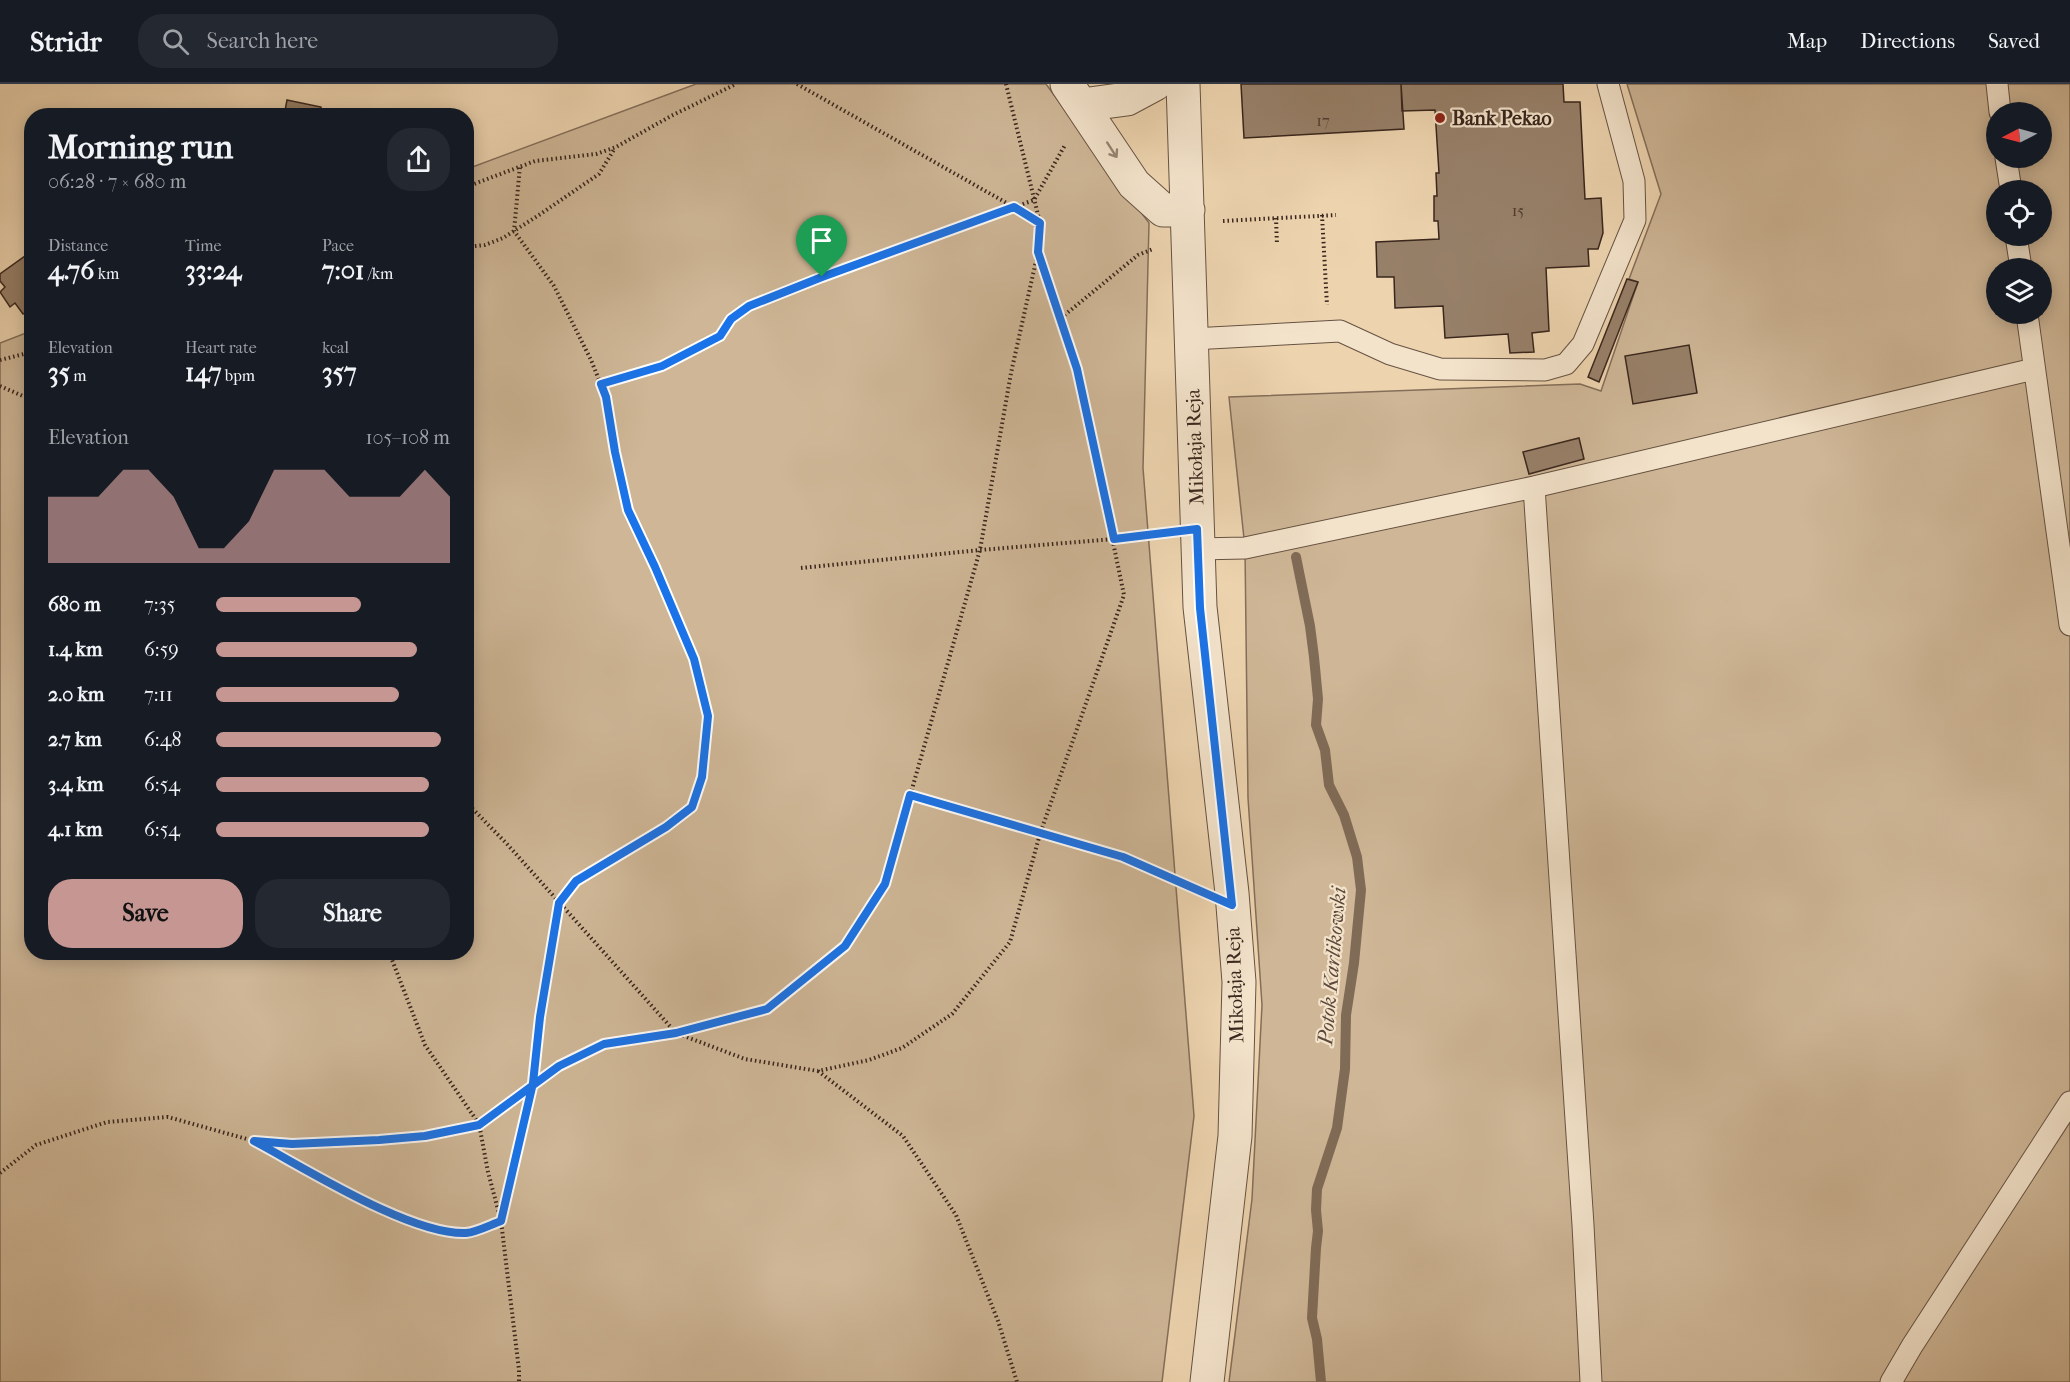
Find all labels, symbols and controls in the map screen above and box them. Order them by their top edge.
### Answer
search box [138,14,558,68]
text: Stridr [30,25,102,58]
icon: search [159,25,192,58]
text: Search here [207,28,318,54]
text: Map [1787,29,1827,53]
text: Directions [1860,29,1955,53]
text: Saved [1988,29,2040,53]
north arrow [1986,102,2052,168]
map controls [1986,102,2052,324]
place label: Bank Pekao [1452,107,1552,130]
house number: 17 [1316,111,1330,130]
marker: Bank Pekao [1433,111,1447,125]
text: Morning run [48,128,233,167]
button: share [387,128,450,191]
one-way arrow [1105,141,1118,158]
text: 06:28 · 7 × 680 m [48,170,186,193]
button: locate [1986,180,2052,246]
house number: 15 [1512,201,1524,220]
pin [796,215,847,277]
icon: arrive [805,224,838,257]
text: Distance [48,236,108,255]
text: Time [185,236,221,255]
text: Pace [322,236,354,255]
text: 4.76 [48,255,94,286]
text: 33:24 [185,255,241,286]
text: 7:01 [322,255,364,286]
button: layers [1986,258,2052,324]
text: km [94,264,119,283]
text: /km [364,264,393,283]
text: Elevation [48,338,113,357]
text: Heart rate [185,338,257,357]
text: kcal [322,338,349,357]
text: 35 [48,357,70,388]
text: 147 [185,357,221,388]
text: 357 [322,357,356,388]
text: m [70,366,87,385]
text: bpm [221,366,255,385]
street label: Mikołaja Reja [1181,388,1209,505]
text: Elevation [48,426,129,449]
text: 105–108 m [366,426,450,449]
text: 680 m [48,593,101,616]
text: 7:35 [144,593,175,616]
text: 1.4 km [48,638,103,661]
text: 6:59 [144,638,179,661]
text: 2.0 km [48,683,104,706]
text: 7:11 [144,683,173,706]
text: 2.7 km [48,728,102,751]
text: 6:48 [144,728,182,751]
text: 3.4 km [48,773,104,796]
text: 6:54 [144,773,180,796]
text: 4.1 km [48,818,103,841]
text: 6:54 [144,818,180,841]
button: Save [48,879,243,948]
button: Share [255,879,450,948]
water label: Potok Karlikowski [1313,884,1351,1047]
street label: Mikołaja Reja [1221,926,1249,1043]

